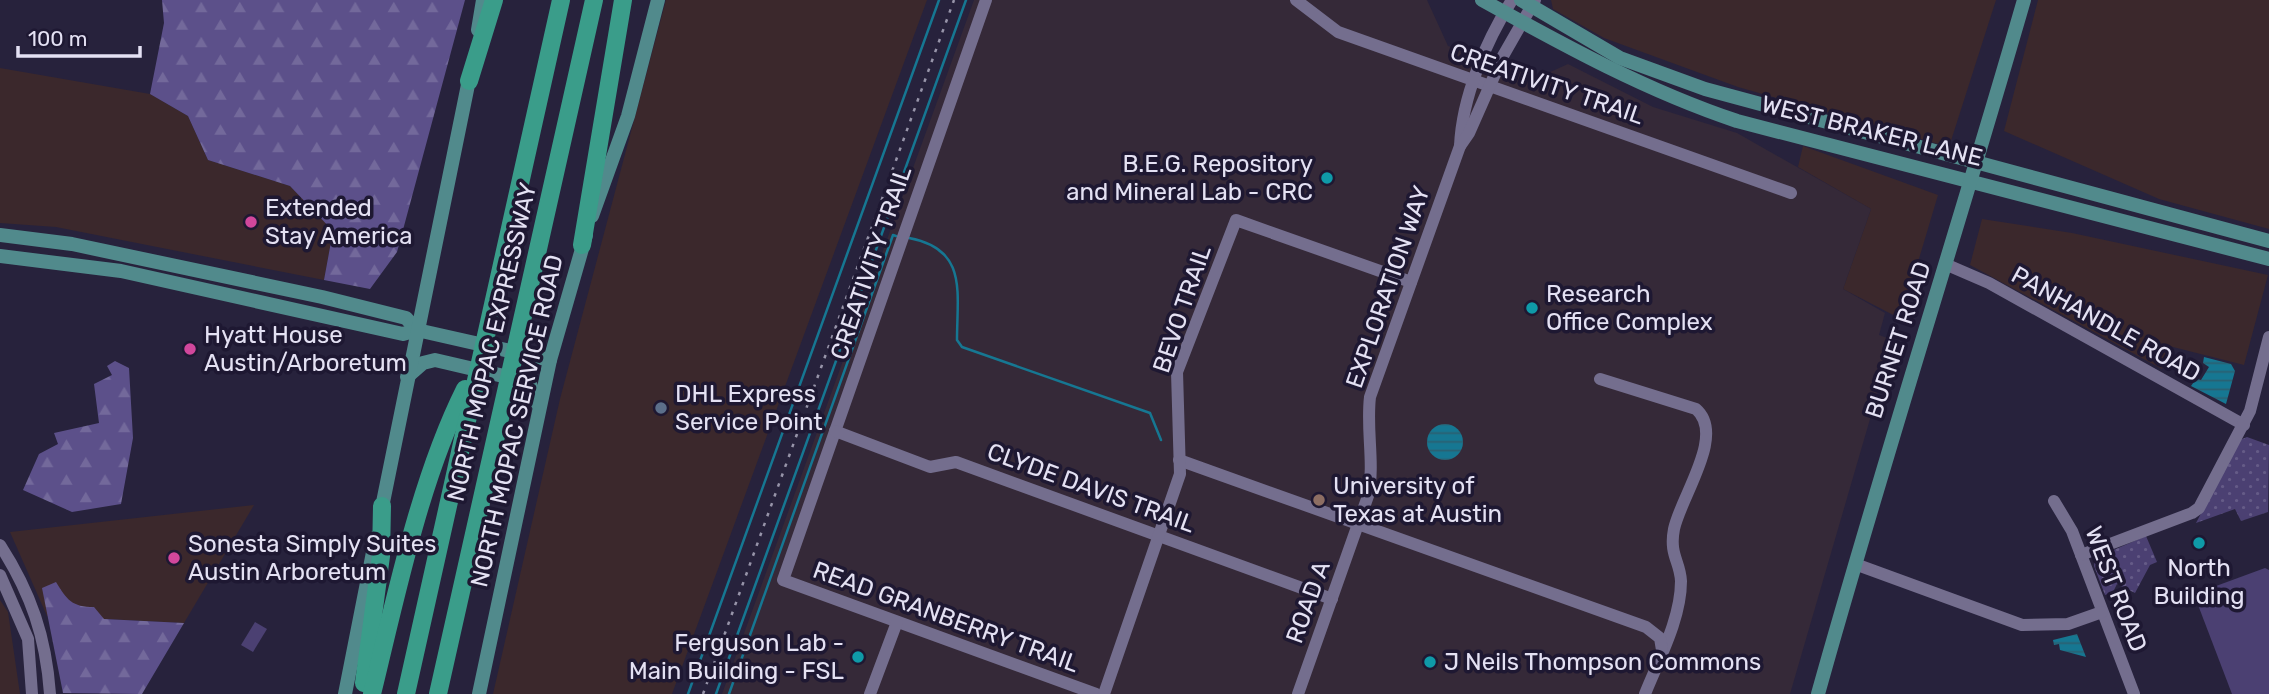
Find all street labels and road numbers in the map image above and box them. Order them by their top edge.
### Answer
street label: CREATIVITY TRAIL [1446,38,1648,130]
street label: WEST BRAKER LANE [1759,90,1985,172]
street label: CREATIVITY TRAIL [825,162,917,364]
street label: NORTH MOPAC EXPRESSWAY [442,180,542,504]
street label: EXPLORATION WAY [1340,182,1436,392]
street label: BEVO TRAIL [1147,241,1217,376]
street label: NORTH MOPAC SERVICE ROAD [465,252,569,590]
street label: BURNET ROAD [1859,258,1937,422]
street label: PANHANDLE ROAD [2007,260,2205,388]
street label: CLYDE DAVIS TRAIL [983,437,1199,539]
street label: WEST ROAD [2079,522,2153,656]
street label: READ GRANBERRY TRAIL [809,556,1083,678]
street label: ROAD A [1280,557,1336,647]

